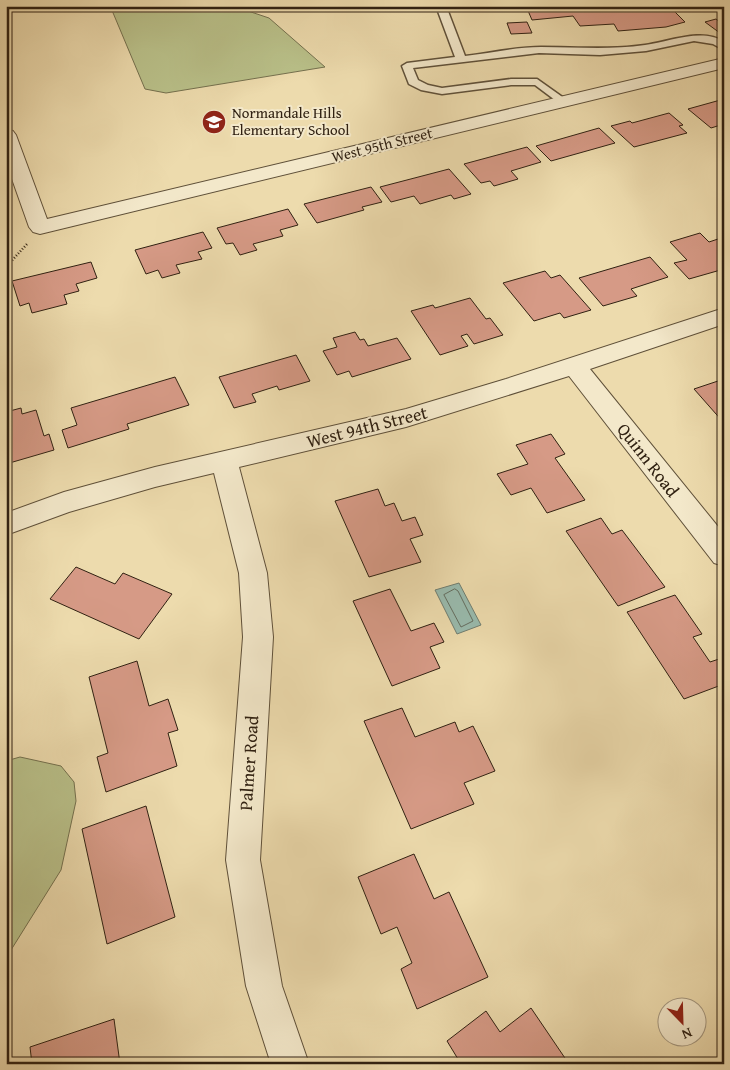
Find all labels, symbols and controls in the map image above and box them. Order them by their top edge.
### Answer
place label: Normandale Hills Elementary School [232,102,350,140]
school or university icon: Normandale Hills Elementary School [201,109,227,135]
street label: West 95th Street [329,122,435,167]
street label: West 94th Street [304,398,431,455]
street label: Quinn Road [611,417,686,503]
street label: Palmer Road [232,714,265,812]
north arrow [658,998,708,1048]
text: N [678,1023,695,1045]

